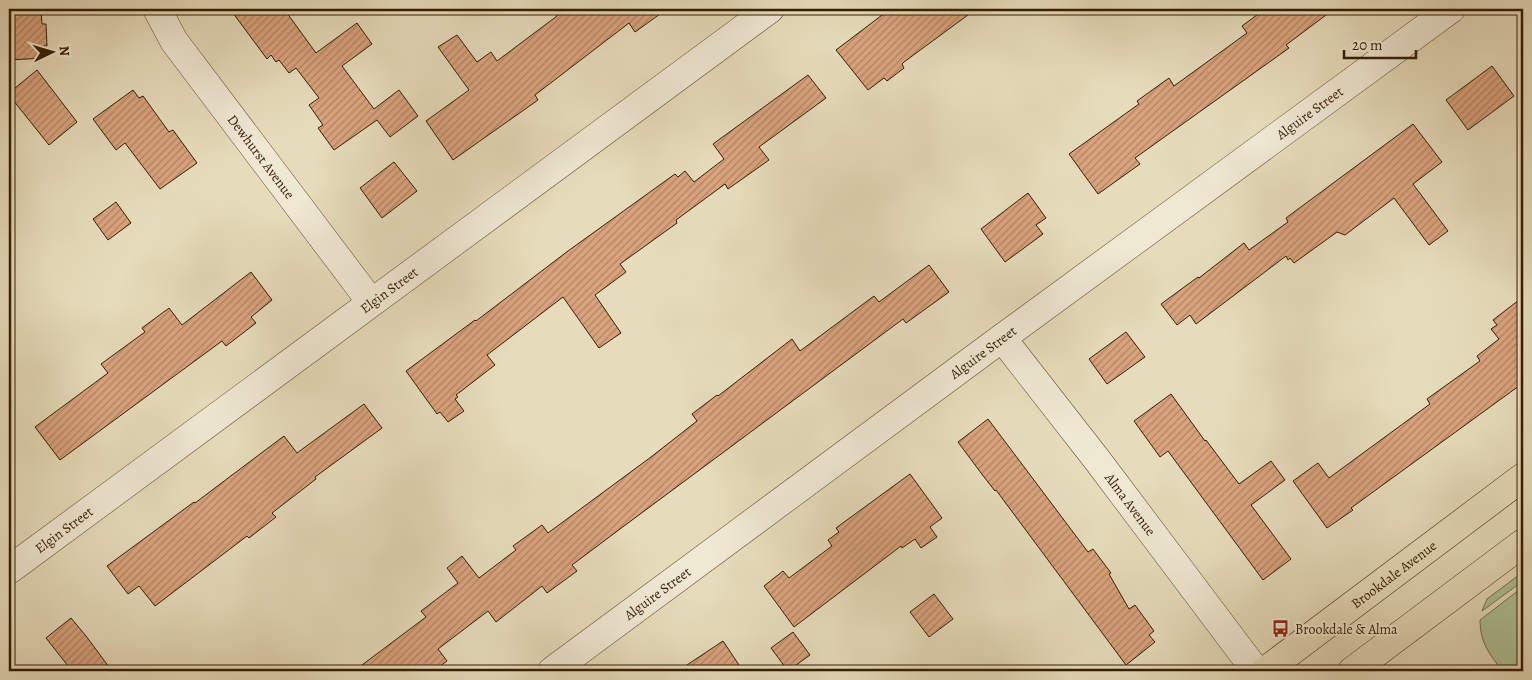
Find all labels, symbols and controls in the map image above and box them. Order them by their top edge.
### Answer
north arrow [28,28,78,78]
scale bar [1344,28,1417,60]
text: 20 m [1352,35,1383,55]
text: N [55,45,74,57]
street label: Alguire Street [1272,82,1347,145]
street label: Dewhurst Avenue [223,111,299,203]
street label: Elgin Street [356,262,422,318]
street label: Alguire Street [945,321,1021,384]
street label: Alma Avenue [1100,468,1160,540]
street label: Elgin Street [31,502,97,558]
street label: Brookdale Avenue [1347,536,1441,613]
street label: Alguire Street [620,562,695,625]
bus stop icon: Brookdale & Alma [1271,619,1291,639]
place label: Brookdale & Alma [1295,620,1398,639]

